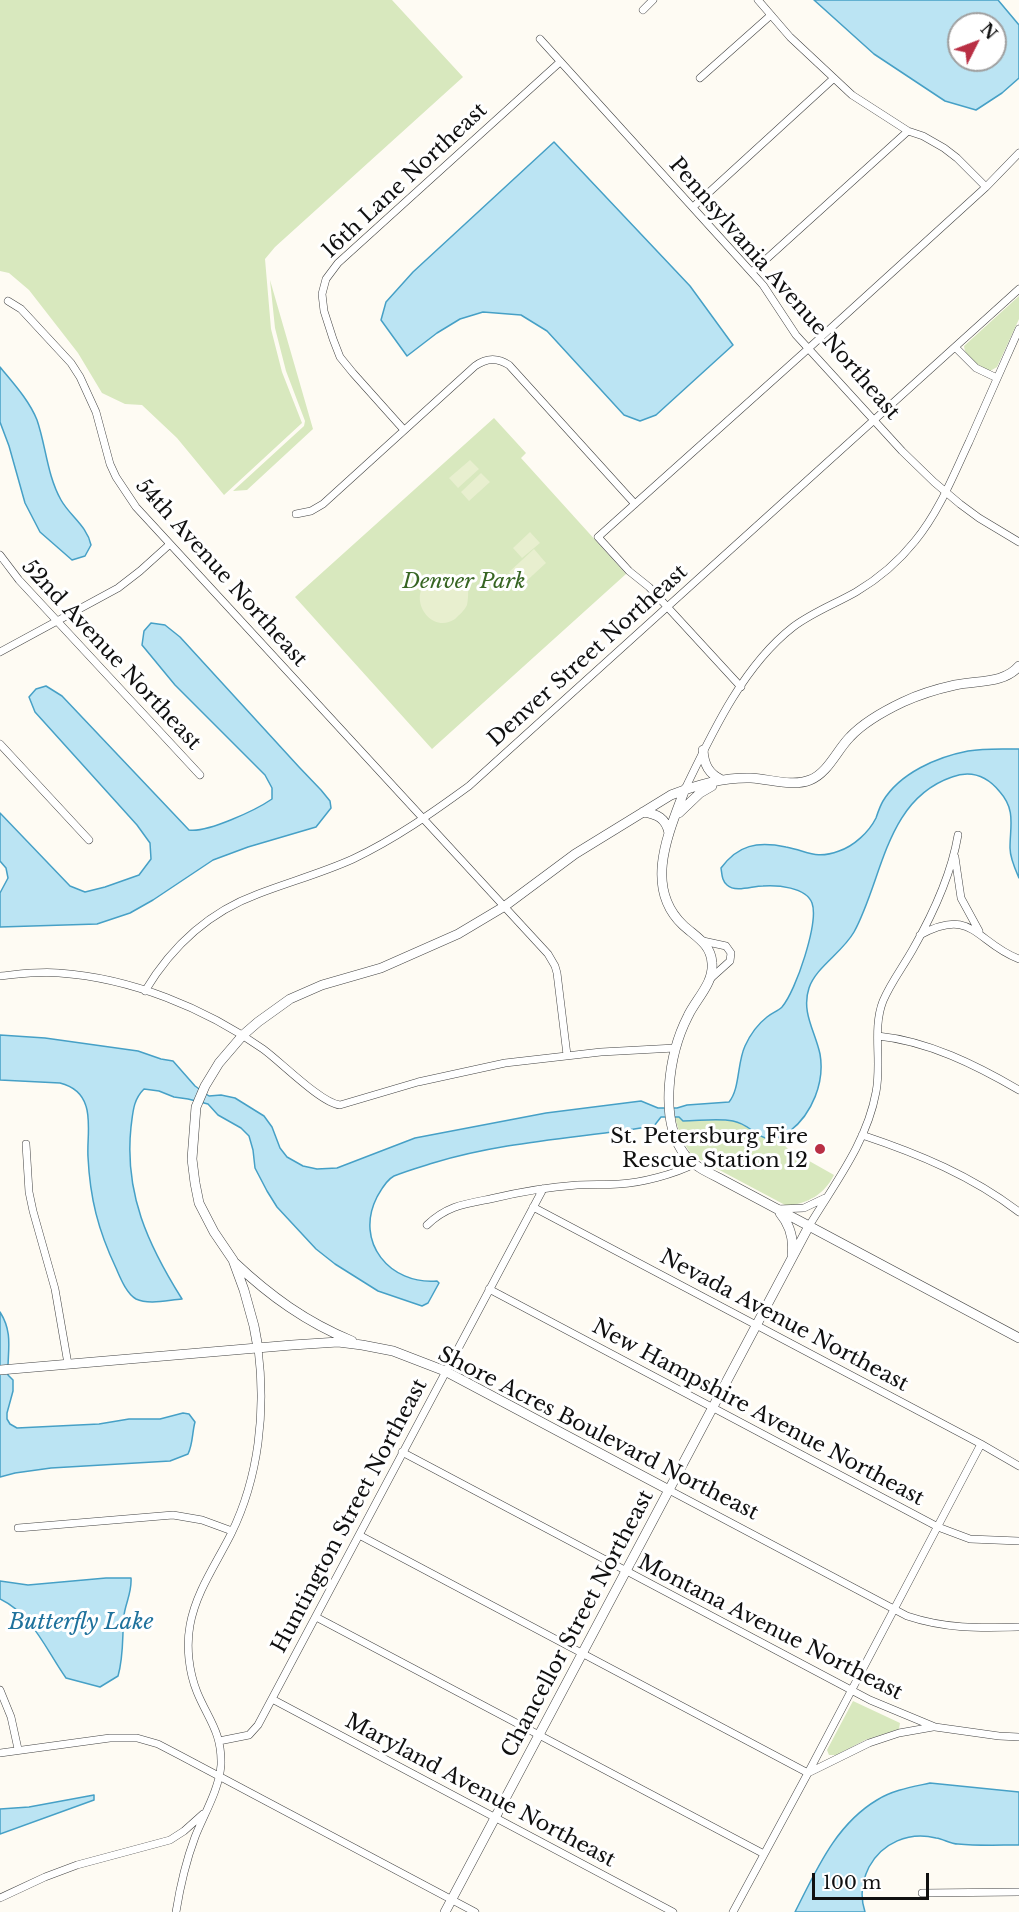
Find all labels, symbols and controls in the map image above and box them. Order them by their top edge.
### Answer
north arrow [947,12,1007,72]
text: N [976,19,1001,44]
street label: 16th Lane Northeast [317,98,493,264]
street label: Pennsylvania Avenue Northeast [663,153,905,425]
street label: 54th Avenue Northeast [130,474,312,672]
street label: 52nd Avenue Northeast [16,555,206,755]
street label: Denver Street Northeast [483,560,693,752]
park label: Denver Park [403,569,525,595]
place label: St. Petersburg Fire Rescue Station 12 [610,1124,808,1174]
marker: St. Petersburg Fire Rescue Station 12 [813,1142,827,1156]
street label: Nevada Avenue Northeast [655,1245,913,1397]
street label: New Hampshire Avenue Northeast [588,1314,928,1512]
street label: Shore Acres Boulevard Northeast [434,1342,762,1526]
street label: Huntington Street Northeast [267,1375,433,1657]
street label: Chancellor Street Northeast [497,1486,659,1762]
street label: Montana Avenue Northeast [633,1550,907,1706]
water label: Butterfly Lake [8,1610,154,1636]
street label: Maryland Avenue Northeast [341,1709,619,1873]
scale bar [815,1861,932,1899]
text: 100 m [823,1872,881,1894]

